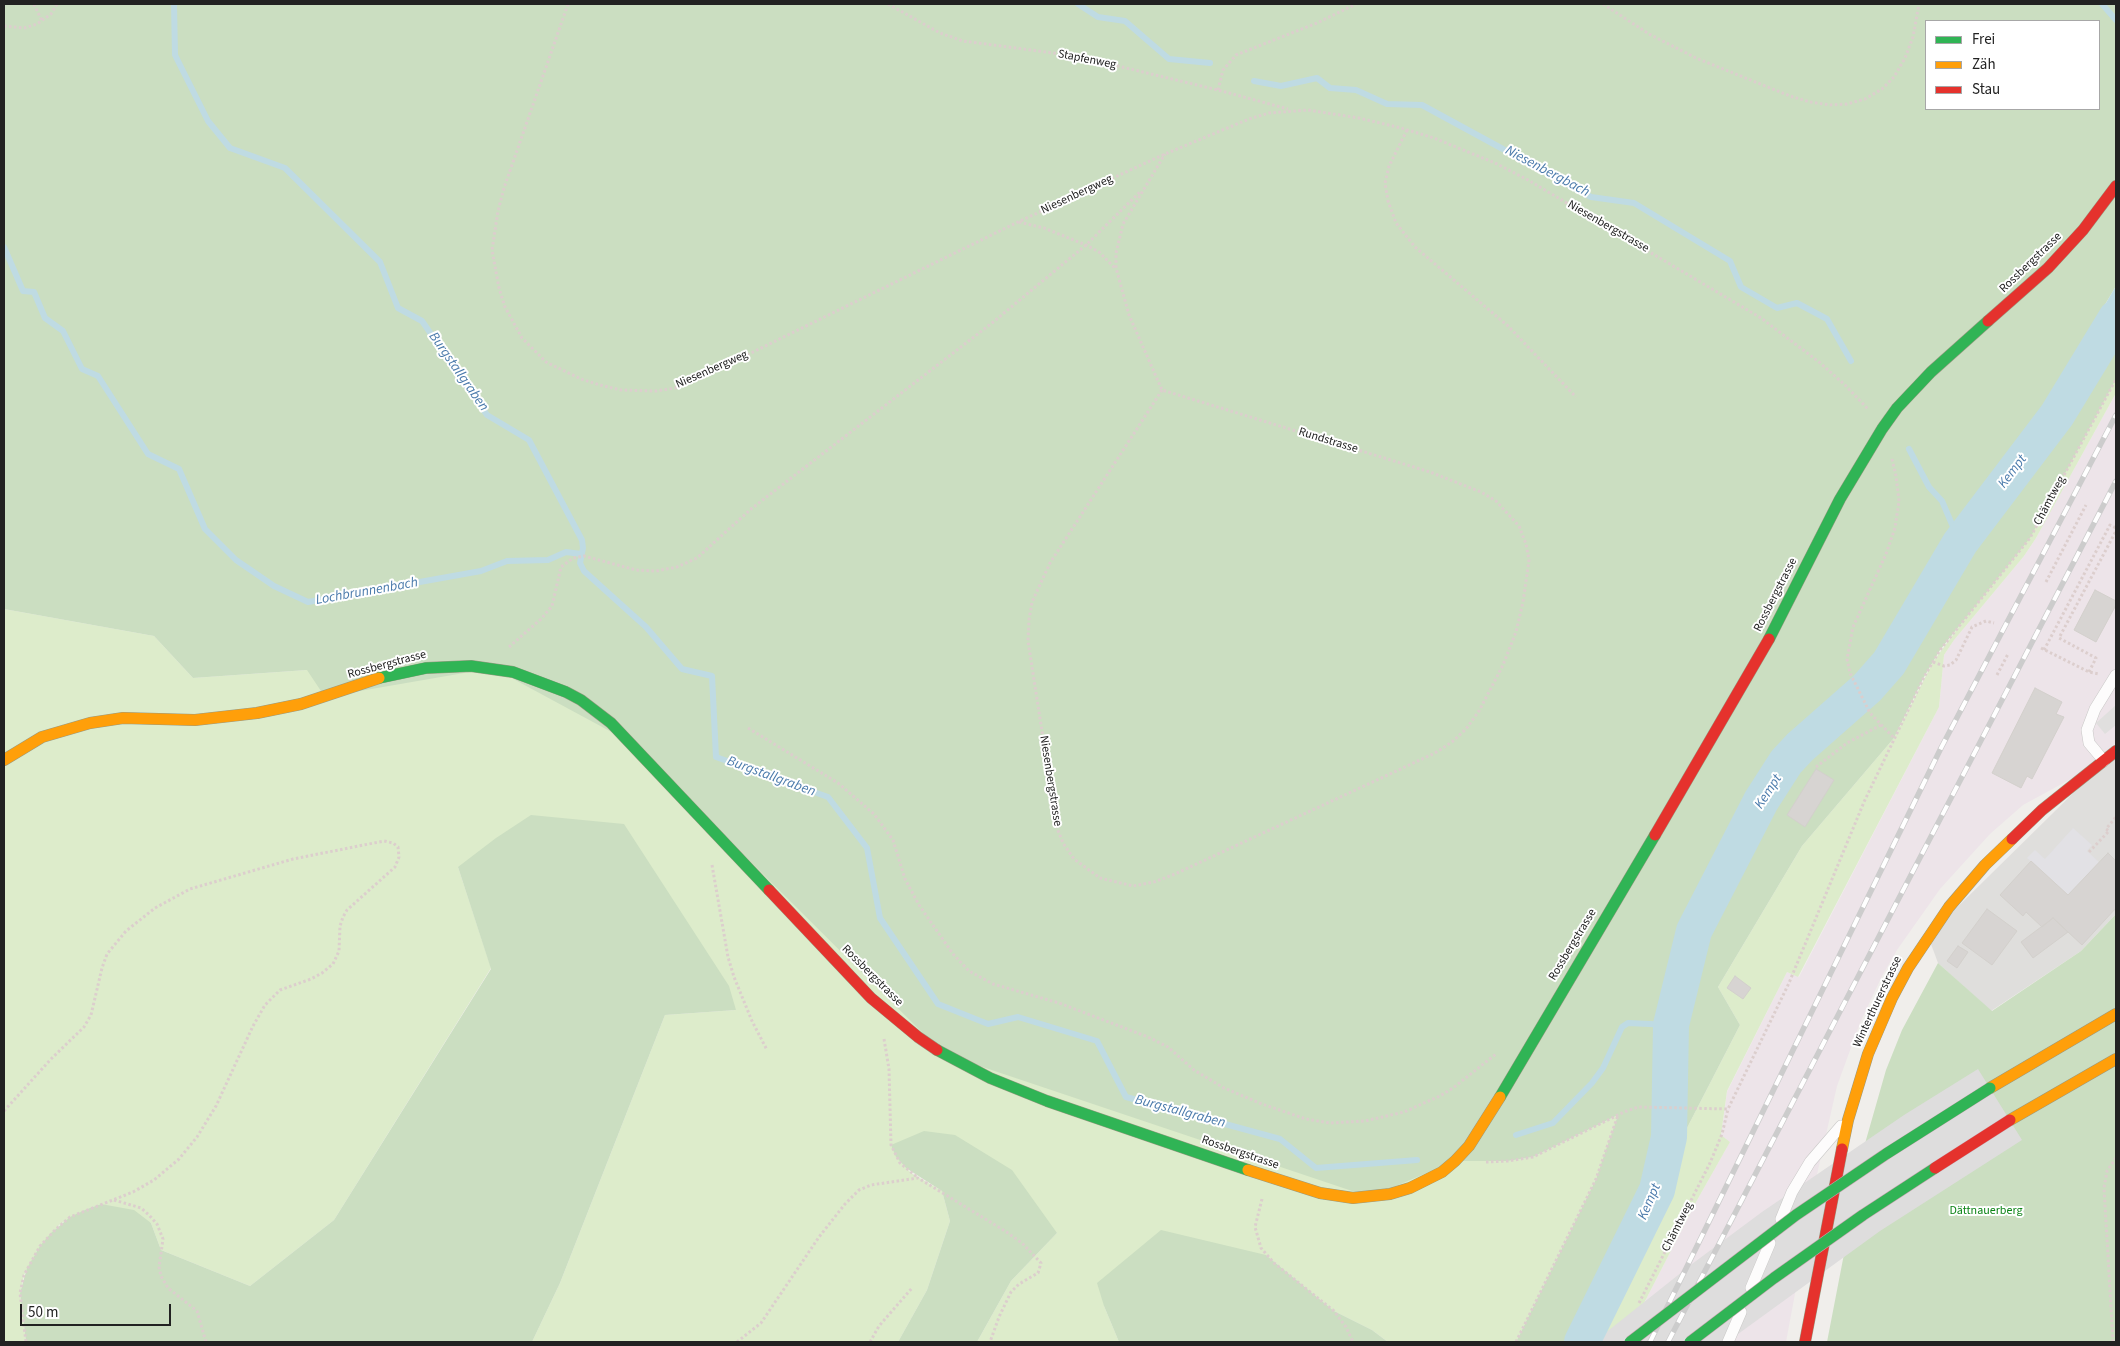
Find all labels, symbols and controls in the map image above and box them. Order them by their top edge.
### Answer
legend [1925,20,2100,110]
text: Frei [1972,29,1995,50]
street label: Stapfenweg [1057,47,1117,73]
text: Zäh [1972,54,1996,75]
text: Stau [1972,79,2000,100]
water label: Niesenbergbach [1502,143,1592,201]
street label: Niesenbergweg [1039,172,1115,218]
street label: Niesenbergstrasse [1565,198,1651,256]
street label: Rossbergstrasse [1997,230,2065,296]
water label: Burgstallgraben [424,329,492,415]
street label: Niesenbergweg [674,348,750,392]
street label: Rundstrasse [1297,425,1359,457]
water label: Kempt [1995,452,2031,492]
street label: Chämtweg [2031,474,2069,528]
street label: Rossbergstrasse [1751,556,1801,634]
water label: Lochbrunnenbach [314,575,420,609]
street label: Rossbergstrasse [346,648,428,682]
street label: Niesenbergstrasse [1036,735,1064,827]
water label: Burgstallgraben [724,753,818,801]
water label: Kempt [1752,772,1786,812]
street label: Rossbergstrasse [1546,907,1600,983]
street label: Rossbergstrasse [838,942,906,1010]
street label: Winterthurerstrasse [1851,954,1905,1050]
water label: Burgstallgraben [1133,1092,1227,1132]
street label: Rossbergstrasse [1200,1133,1280,1173]
water label: Kempt [1635,1181,1665,1223]
street label: Chämtweg [1659,1200,1697,1254]
park label: Dättnauerberg [1949,1204,2023,1218]
scale bar [22,1294,174,1326]
text: 50 m [28,1302,58,1323]

